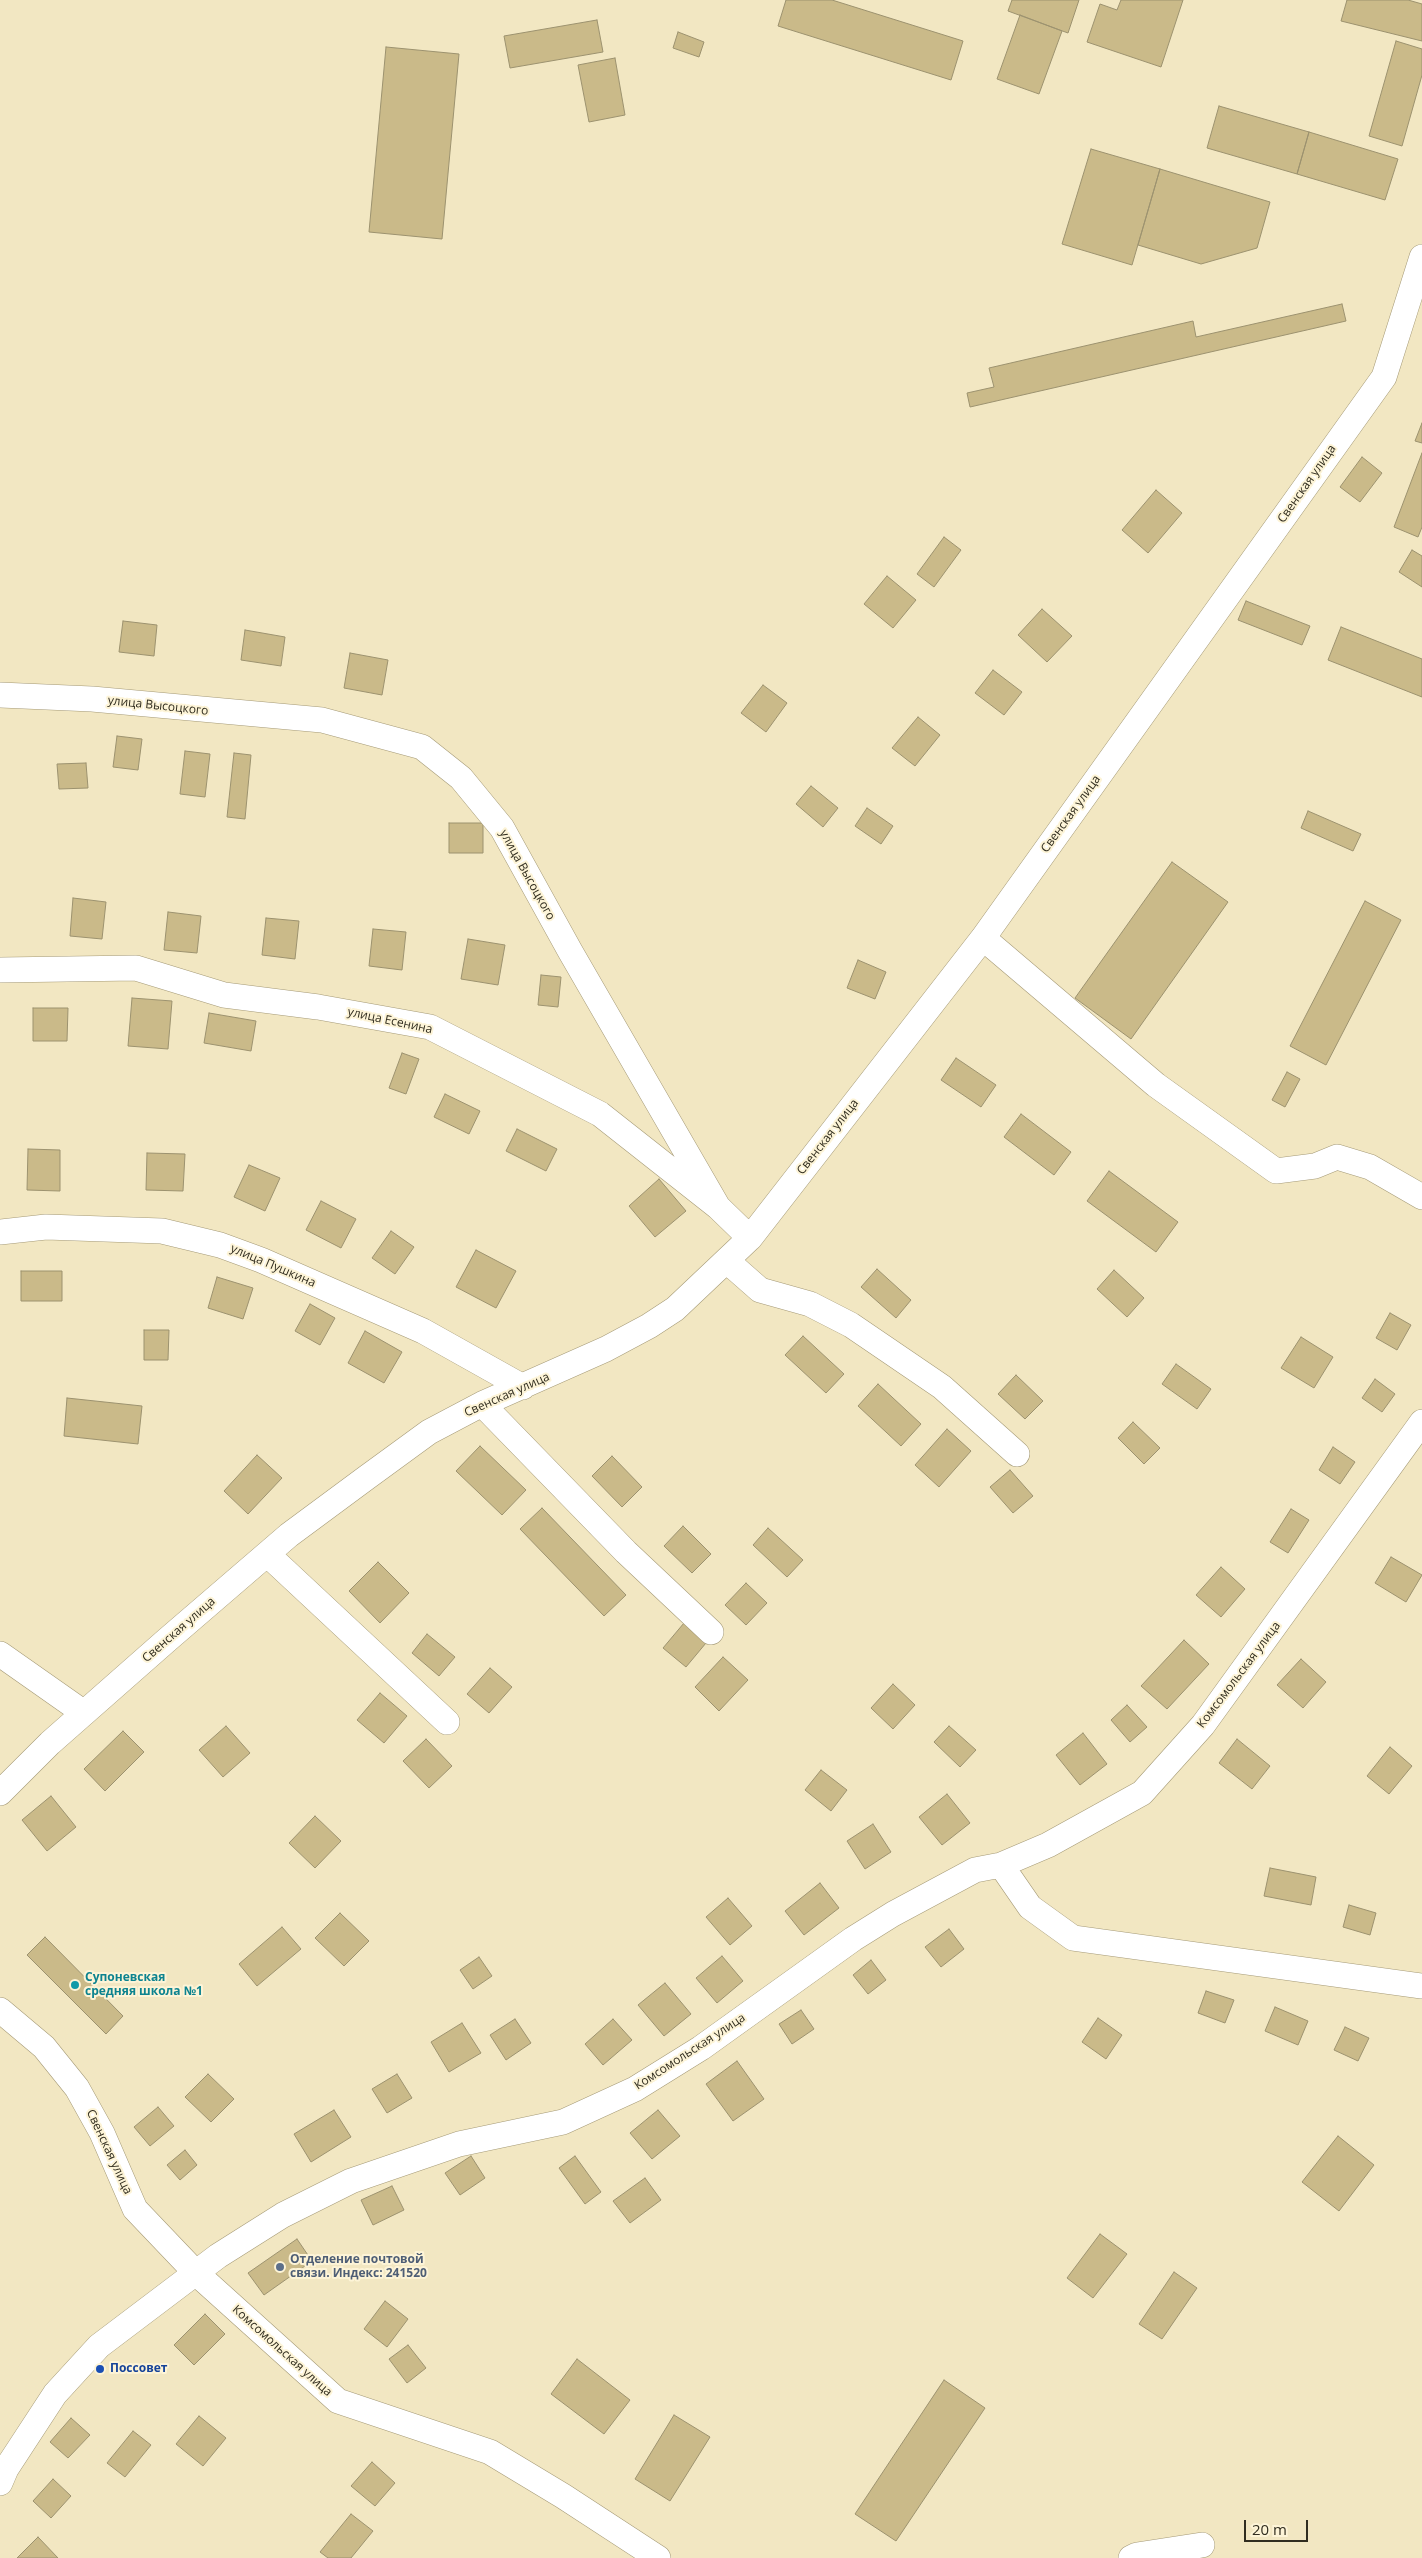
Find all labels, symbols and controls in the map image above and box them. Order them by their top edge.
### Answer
street label: Свенская улица [1275,442,1339,526]
street label: улица Высоцкого [107,694,209,718]
street label: Свенская улица [1038,773,1104,855]
street label: улица Высоцкого [496,827,558,923]
street label: улица Есенина [346,1005,434,1037]
street label: Свенская улица [794,1096,862,1178]
street label: улица Пушкина [228,1242,318,1290]
street label: Свенская улица [462,1370,552,1420]
street label: Свенская улица [140,1594,218,1666]
street label: Комсомольская улица [1194,1619,1284,1731]
place label: Супоневская средняя школа №1 [85,1971,203,1999]
marker: Супоневская средняя школа №1 [69,1979,81,1991]
street label: Комсомольская улица [632,2011,748,2093]
street label: Свенская улица [83,2107,135,2197]
place label: Отделение почтовой связи. Индекс: 241520 [290,2253,427,2281]
marker: Отделение почтовой связи. Индекс: 241520 [274,2261,286,2273]
street label: Комсомольская улица [229,2302,335,2400]
place label: Поссовет [110,2362,167,2376]
marker: Поссовет [94,2363,106,2375]
scale bar [1247,2510,1311,2542]
text: 20 m [1252,2519,1287,2539]

